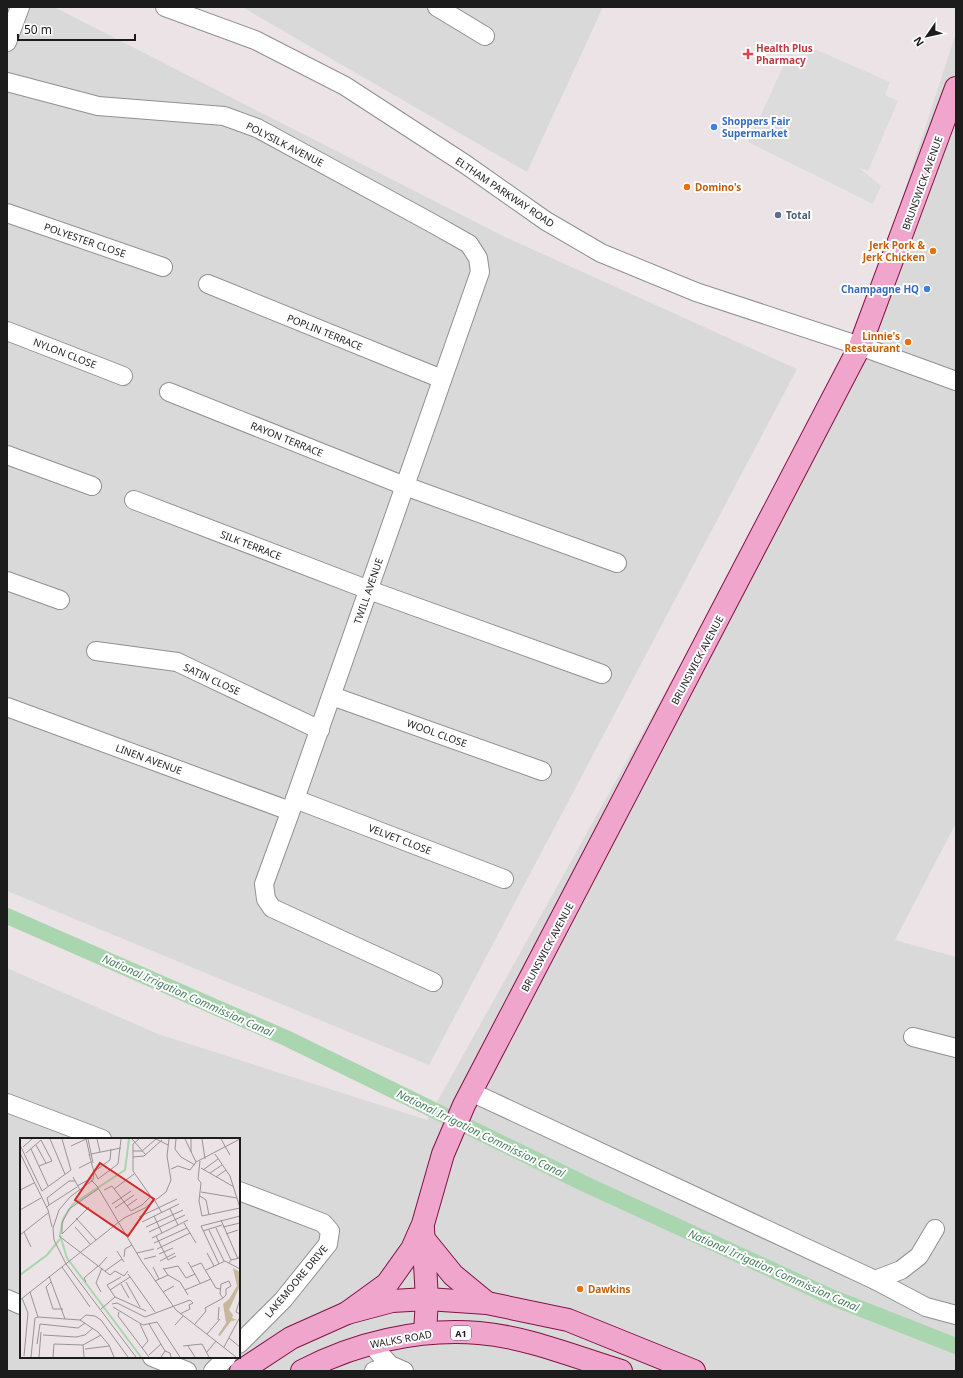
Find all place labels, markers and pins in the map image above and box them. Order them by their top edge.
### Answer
place label: Health Plus Pharmacy [756,41,813,67]
marker: Health Plus Pharmacy [743,49,753,59]
place label: Shoppers Fair Supermarket [722,114,790,140]
marker: Shoppers Fair Supermarket [709,122,719,132]
place label: Domino's [695,180,741,194]
marker: Domino's [682,182,692,192]
place label: Total [786,208,811,222]
marker: Total [773,210,783,220]
place label: Jerk Pork & Jerk Chicken [862,238,925,264]
marker: Jerk Pork & Jerk Chicken [928,246,938,256]
place label: Champagne HQ [841,282,919,296]
marker: Champagne HQ [922,284,932,294]
place label: Linnie's Restaurant [845,329,901,355]
marker: Linnie's Restaurant [903,337,913,347]
place label: Dawkins [588,1282,631,1296]
marker: Dawkins [575,1284,585,1294]

